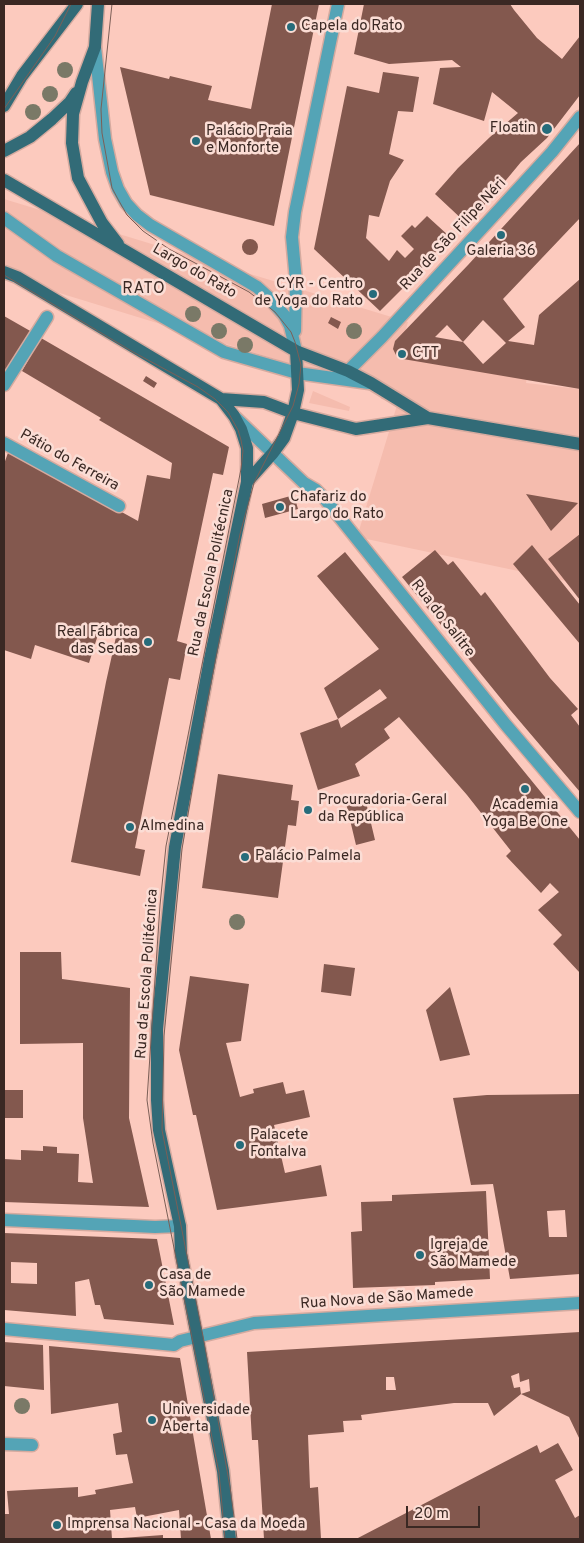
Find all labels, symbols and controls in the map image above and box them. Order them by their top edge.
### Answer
place label: Capela do Rato [301,18,403,36]
marker: Capela do Rato [285,21,297,33]
place label: Floatin [490,120,536,138]
marker: Floatin [540,122,554,136]
place label: Palácio Praia e Monforte [206,123,293,158]
marker: Palácio Praia e Monforte [190,135,202,147]
street label: Rua de São Filipe Néri [397,175,511,295]
marker: Galeria 36 [495,229,507,241]
street label: Largo do Rato [149,241,239,303]
place label: Galeria 36 [466,243,536,261]
place label: CYR - Centro de Yoga do Rato [255,276,363,311]
district label: RATO [122,280,166,300]
marker: CYR - Centro de Yoga do Rato [367,288,379,300]
place label: CTT [412,345,439,363]
marker: CTT [396,348,408,360]
street label: Pátio do Ferreira [16,426,122,496]
street label: Rua da Escola Politécnica [185,488,239,658]
place label: Chafariz do Largo do Rato [290,489,384,524]
marker: Chafariz do Largo do Rato [274,501,286,513]
street label: Rua do Salitre [406,577,478,661]
place label: Real Fábrica das Sedas [57,624,138,659]
marker: Real Fábrica das Sedas [142,636,154,648]
marker: Academia Yoga Be One [519,783,531,795]
place label: Procuradoria-Geral da República [318,792,447,827]
place label: Academia Yoga Be One [482,797,568,832]
marker: Procuradoria-Geral da República [302,804,314,816]
place label: Almedina [140,818,204,836]
marker: Almedina [124,821,136,833]
place label: Palácio Palmela [255,848,361,866]
marker: Palácio Palmela [239,851,251,863]
street label: Rua da Escola Politécnica [133,888,163,1060]
place label: Palacete Fontalva [250,1127,308,1162]
marker: Palacete Fontalva [234,1139,246,1151]
place label: Igreja de São Mamede [430,1237,516,1272]
marker: Igreja de São Mamede [414,1249,426,1261]
place label: Casa de São Mamede [159,1267,245,1302]
marker: Casa de São Mamede [143,1279,155,1291]
street label: Rua Nova de São Mamede [300,1284,474,1314]
place label: Universidade Aberta [162,1402,250,1437]
marker: Universidade Aberta [146,1414,158,1426]
scale bar [409,1496,483,1528]
text: 20 m [414,1505,449,1524]
place label: Imprensa Nacional - Casa da Moeda [67,1516,305,1534]
marker: Imprensa Nacional - Casa da Moeda [51,1519,63,1531]

